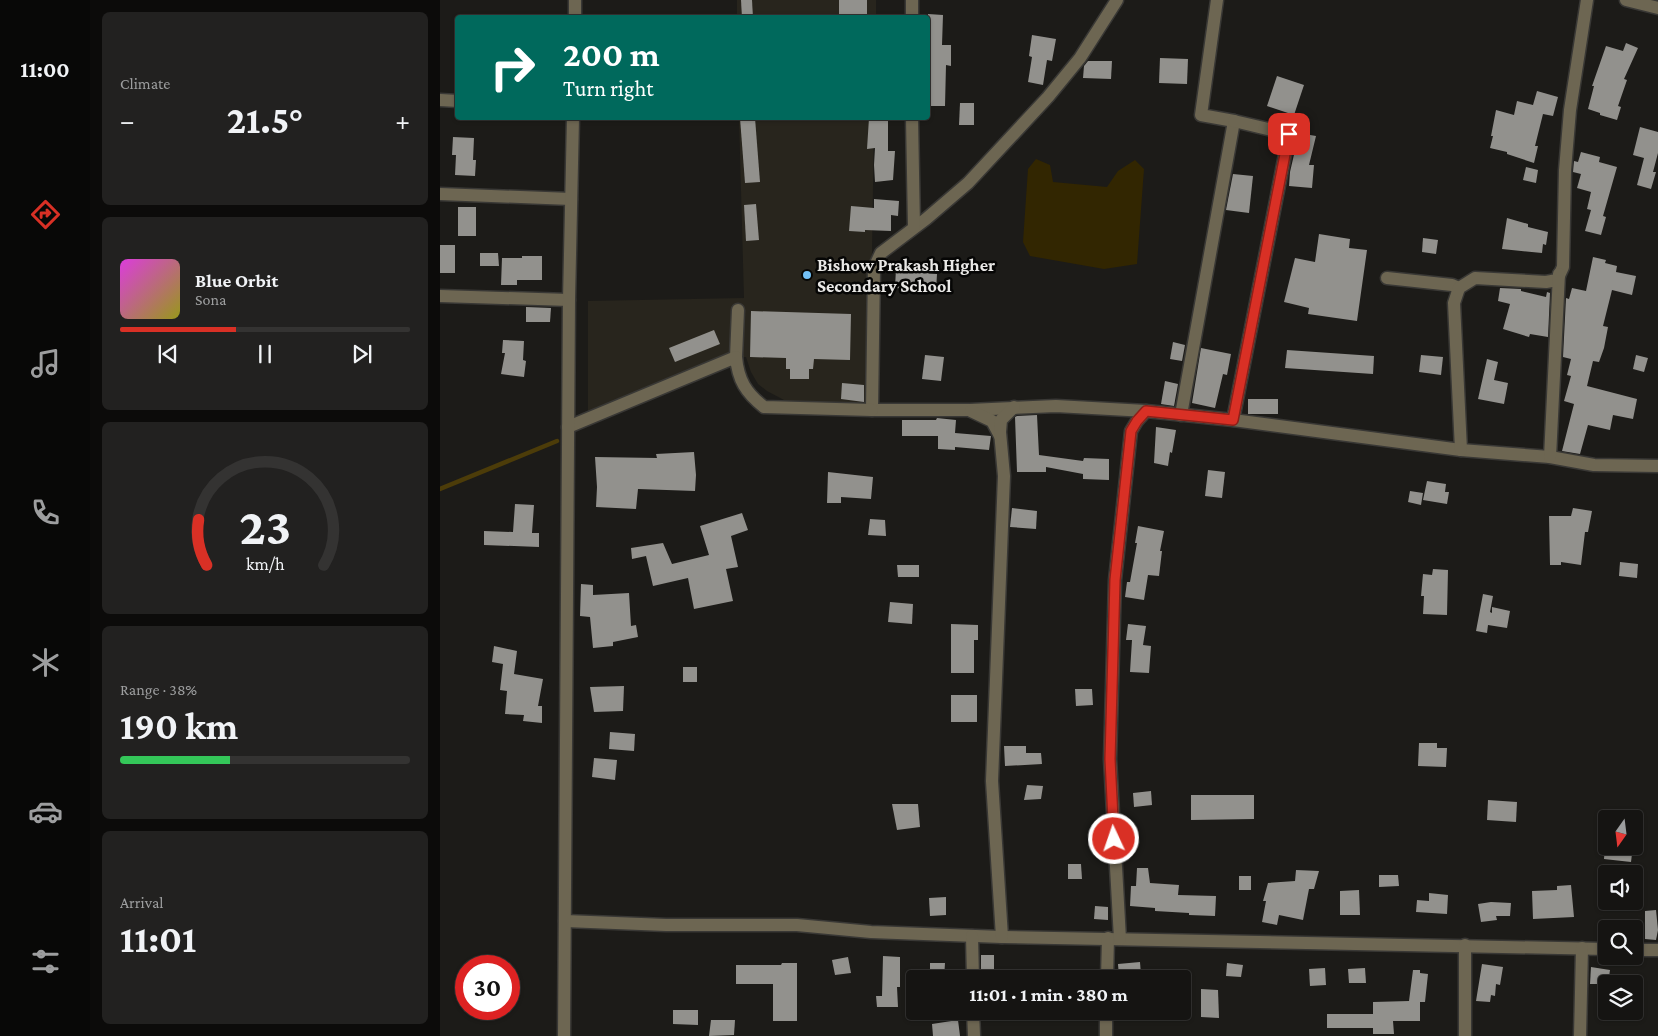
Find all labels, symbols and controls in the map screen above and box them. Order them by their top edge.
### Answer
icon: right [480,35,545,100]
text: 200 m [563,35,660,74]
text: 11:00 [20,57,70,82]
text: Climate [120,75,170,92]
text: Turn right [563,76,654,101]
text: 21.5° [227,99,303,141]
text: − [120,105,135,136]
text: + [395,105,410,136]
pin [1268,113,1310,155]
icon: arrive [1275,120,1303,148]
icon: directions [28,197,63,232]
place label: Bishow Prakash Higher Secondary School [817,255,995,296]
marker: Bishow Prakash Higher Secondary School [801,269,813,281]
text: Blue Orbit [195,270,278,291]
text: Sona [195,291,226,308]
icon: previous [154,340,182,368]
icon: pause [251,340,279,368]
icon: next [348,340,376,368]
icon: music [28,346,63,381]
icon: phone [28,495,63,530]
text: 23 [239,497,291,555]
text: km/h [246,554,285,574]
icon: climate [28,645,63,680]
text: Range · 38% [120,681,197,698]
text: 190 km [120,705,238,747]
icon: car [28,794,63,829]
north arrow [1598,810,1642,855]
map controls [1598,810,1643,1020]
position arrow [1087,812,1139,864]
button: sound [1598,865,1643,910]
text: Arrival [120,894,164,911]
text: 11:01 [120,918,196,960]
button: search [1598,920,1643,965]
icon: filters [28,944,63,979]
speed limit sign: 30 [455,955,520,1020]
button: layers [1598,975,1643,1020]
text: 11:01 · 1 min · 380 m [969,984,1128,1005]

